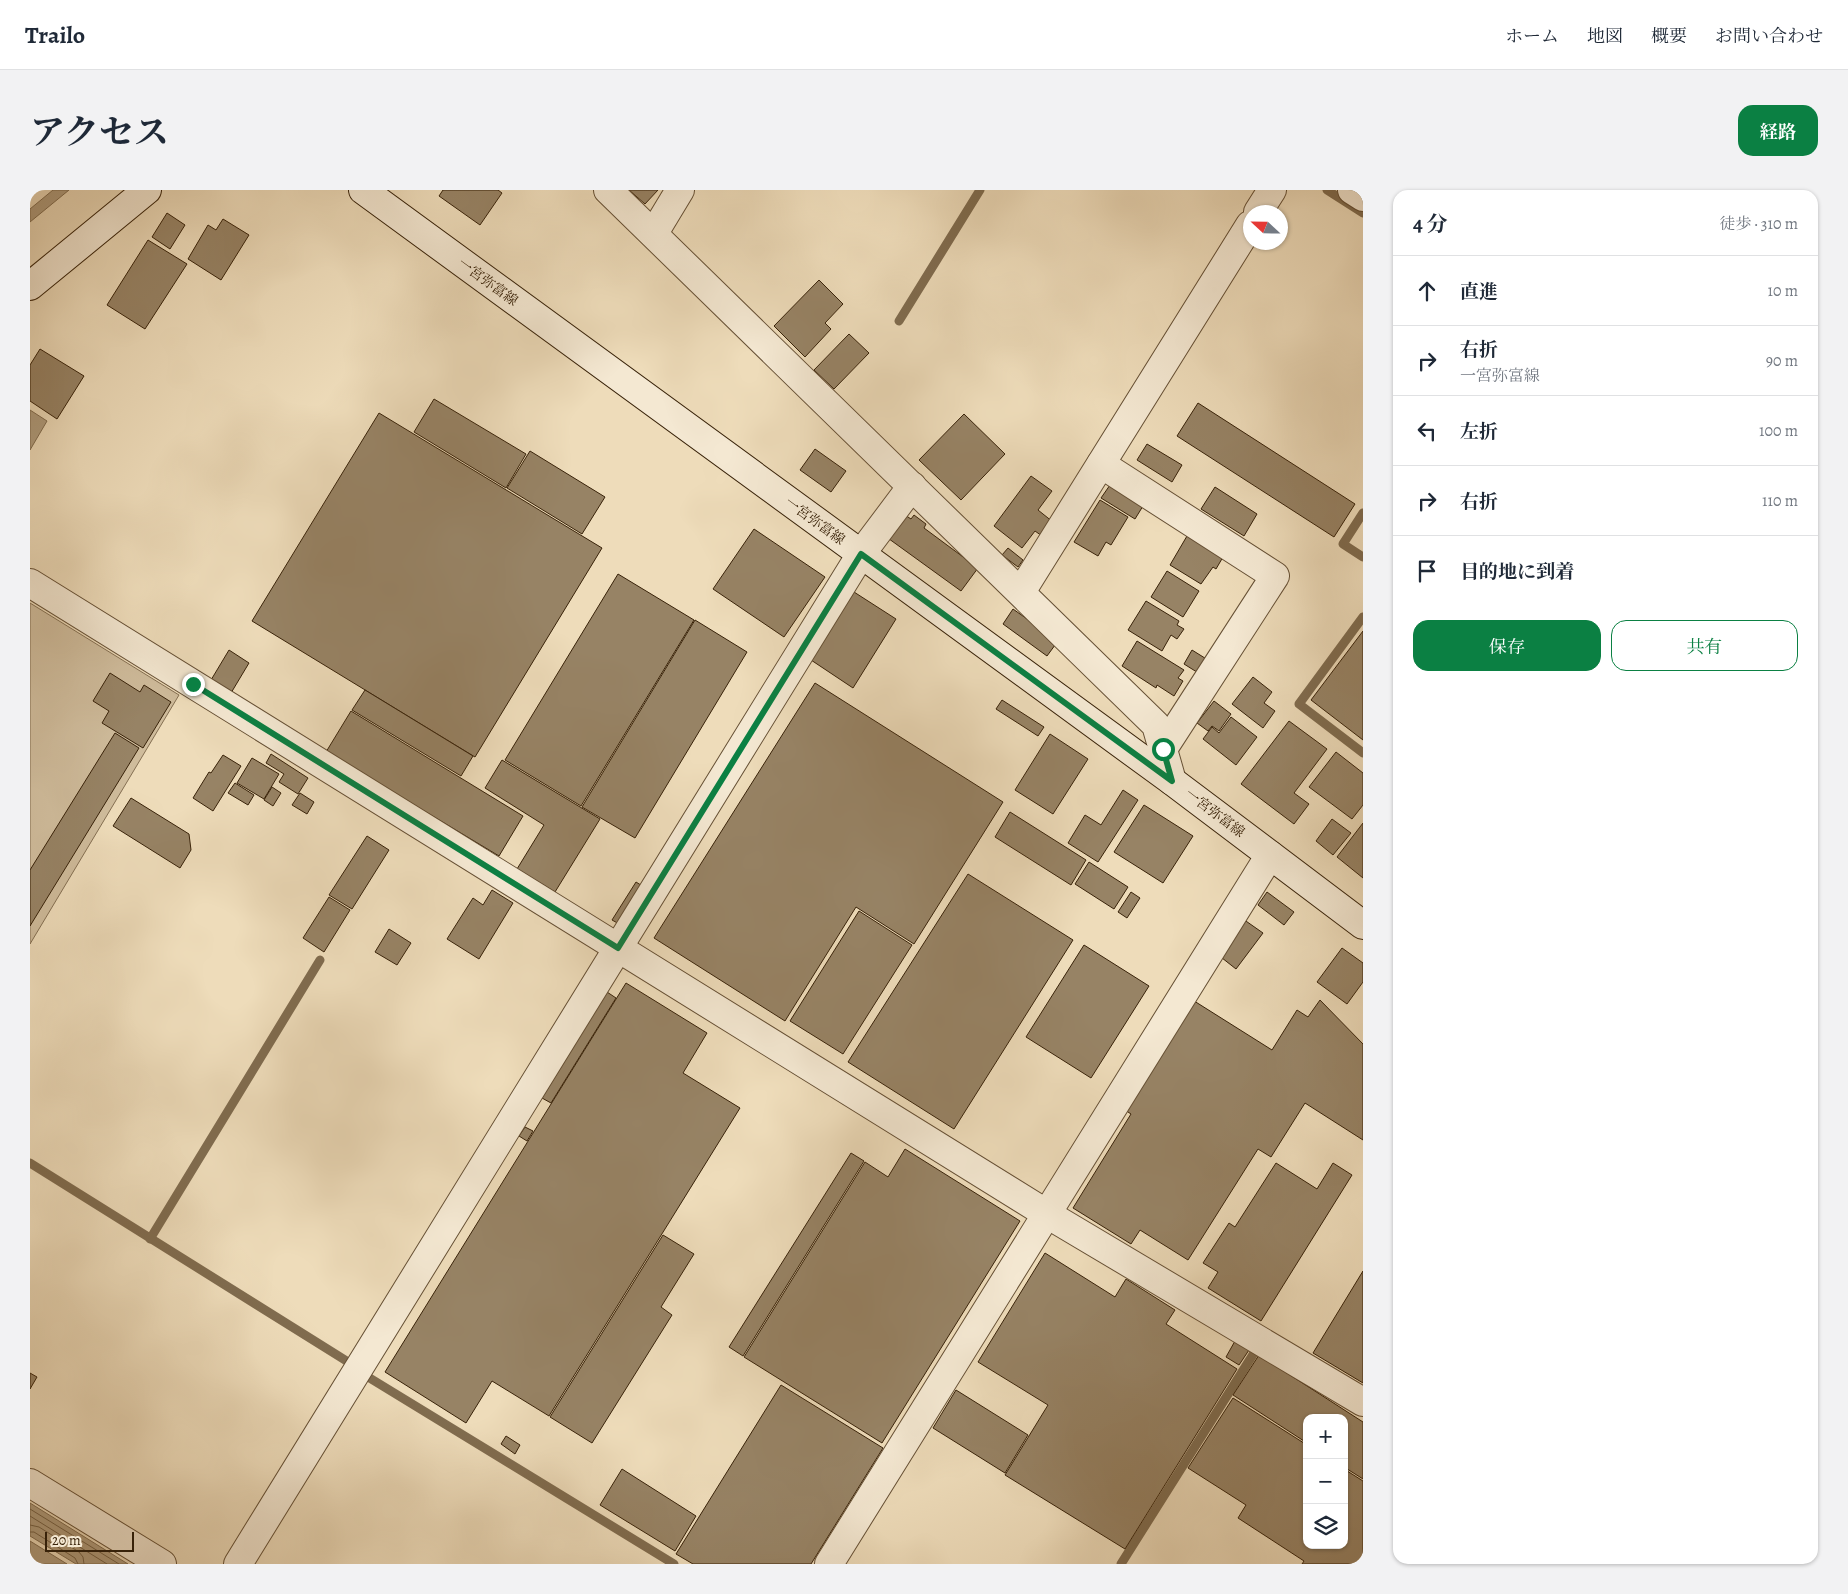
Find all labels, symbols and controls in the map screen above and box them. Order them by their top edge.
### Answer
text: Trailo [25,19,85,51]
text: ホーム [1505,24,1559,48]
text: 地図 [1587,24,1623,48]
text: 概要 [1651,24,1687,48]
text: お問い合わせ [1715,24,1823,48]
button: 経路 [1738,105,1818,156]
text: アクセス [30,108,169,156]
north arrow [1243,205,1288,250]
text: 4 分 [1413,210,1448,238]
text: 徒歩 · 310 m [1719,213,1798,235]
street label: 一宮弥富線 [454,254,522,310]
icon: ahead [1413,277,1441,305]
text: 直進 [1460,279,1498,305]
text: 10 m [1768,280,1798,302]
text: 右折 [1460,337,1498,363]
icon: right [1413,347,1441,375]
text: 90 m [1766,350,1798,372]
text: 一宮弥富線 [1460,365,1540,387]
icon: left [1413,417,1441,445]
text: 左折 [1460,419,1498,445]
text: 100 m [1759,420,1798,442]
icon: right [1413,487,1441,515]
text: 右折 [1460,489,1498,515]
text: 110 m [1762,490,1798,512]
street label: 一宮弥富線 [781,493,849,549]
icon: arrive [1413,557,1441,585]
text: 目的地に到着 [1460,559,1574,585]
button: 保存 [1413,620,1601,671]
button: 共有 [1611,620,1798,671]
route end [182,673,205,696]
route start [1152,738,1175,761]
street label: 一宮弥富線 [1181,784,1249,842]
map controls [1303,1414,1348,1549]
button: + [1303,1414,1348,1459]
button: − [1303,1459,1348,1504]
button: layers [1303,1504,1348,1549]
scale bar [45,1529,134,1552]
text: 20 m [52,1531,81,1550]

